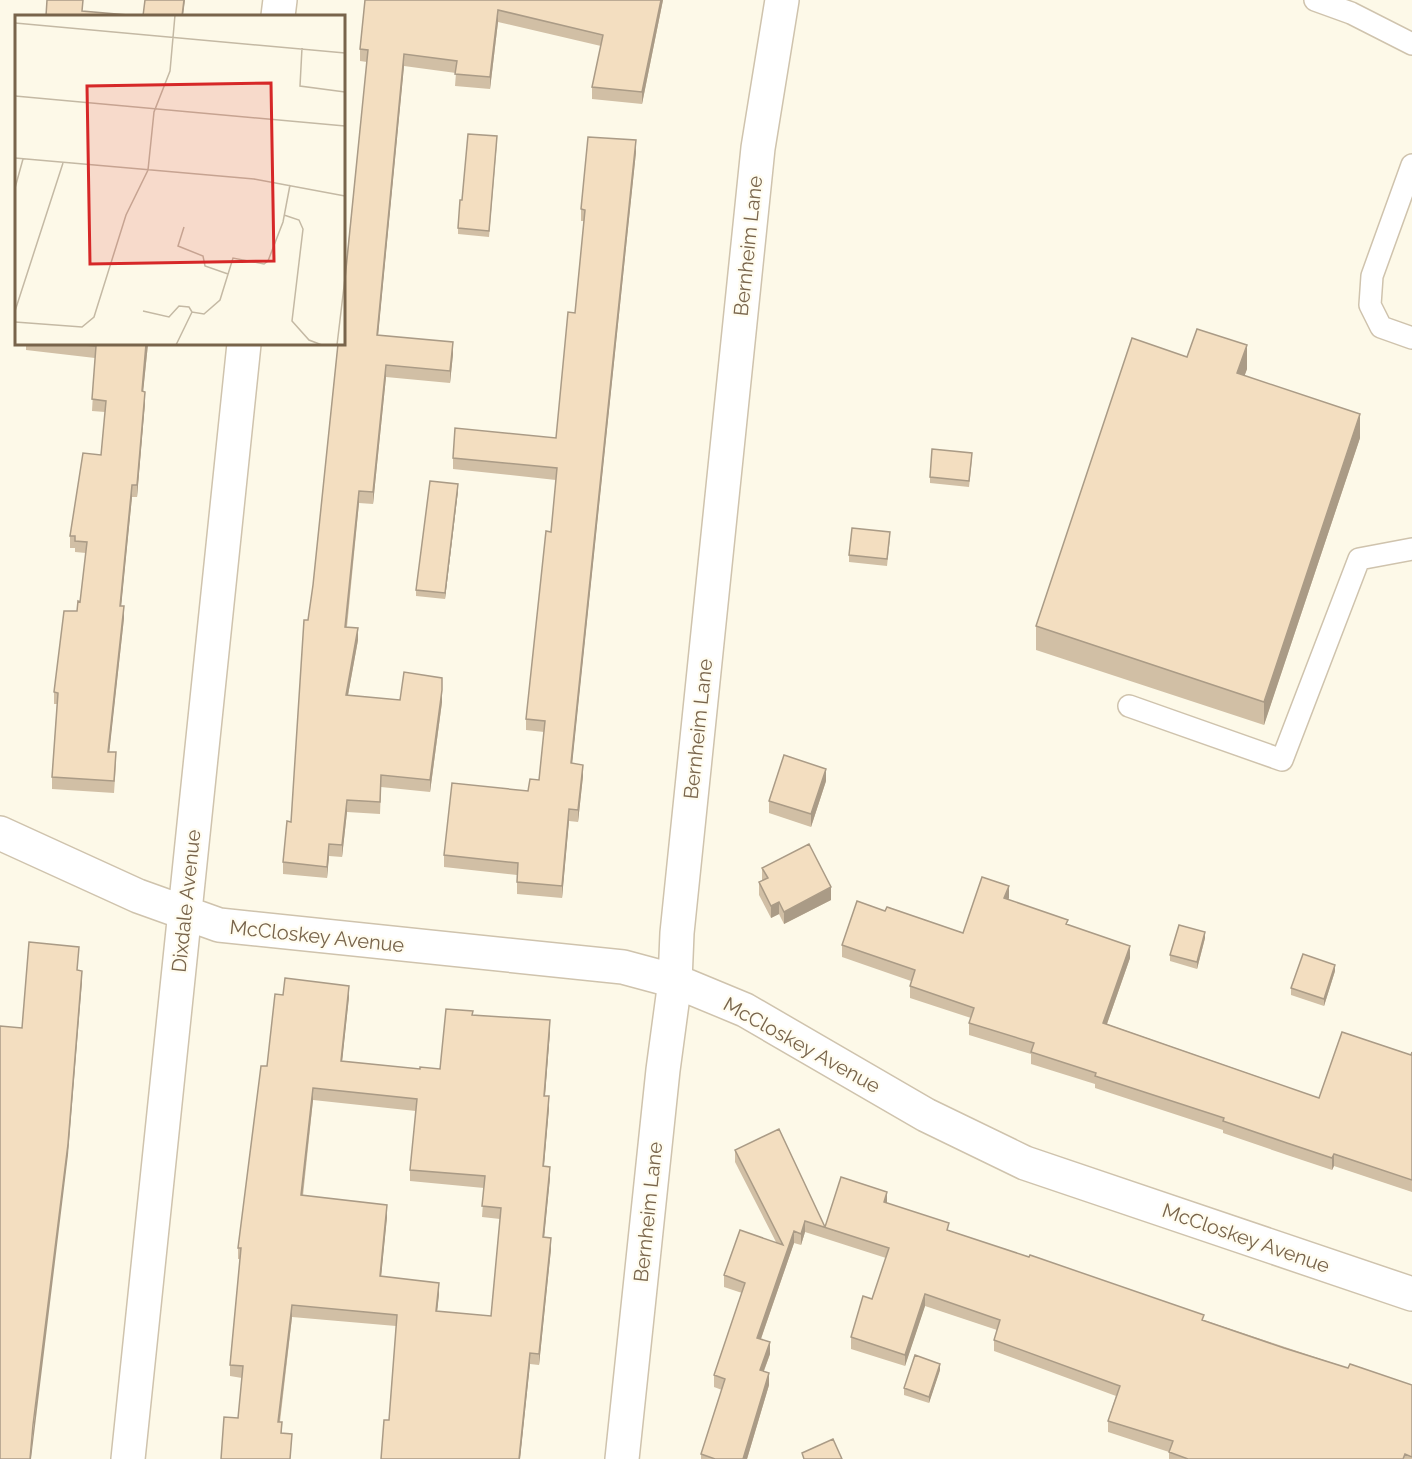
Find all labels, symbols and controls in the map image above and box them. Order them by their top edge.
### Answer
inset map [15,15,345,345]
street label: Bernheim Lane [729,174,767,317]
street label: Bernheim Lane [679,657,717,800]
street label: Dixdale Avenue [167,828,205,974]
street label: McCloskey Avenue [228,915,406,957]
street label: McCloskey Avenue [719,992,885,1098]
street label: Bernheim Lane [629,1140,667,1283]
street label: McCloskey Avenue [1159,1198,1333,1278]

